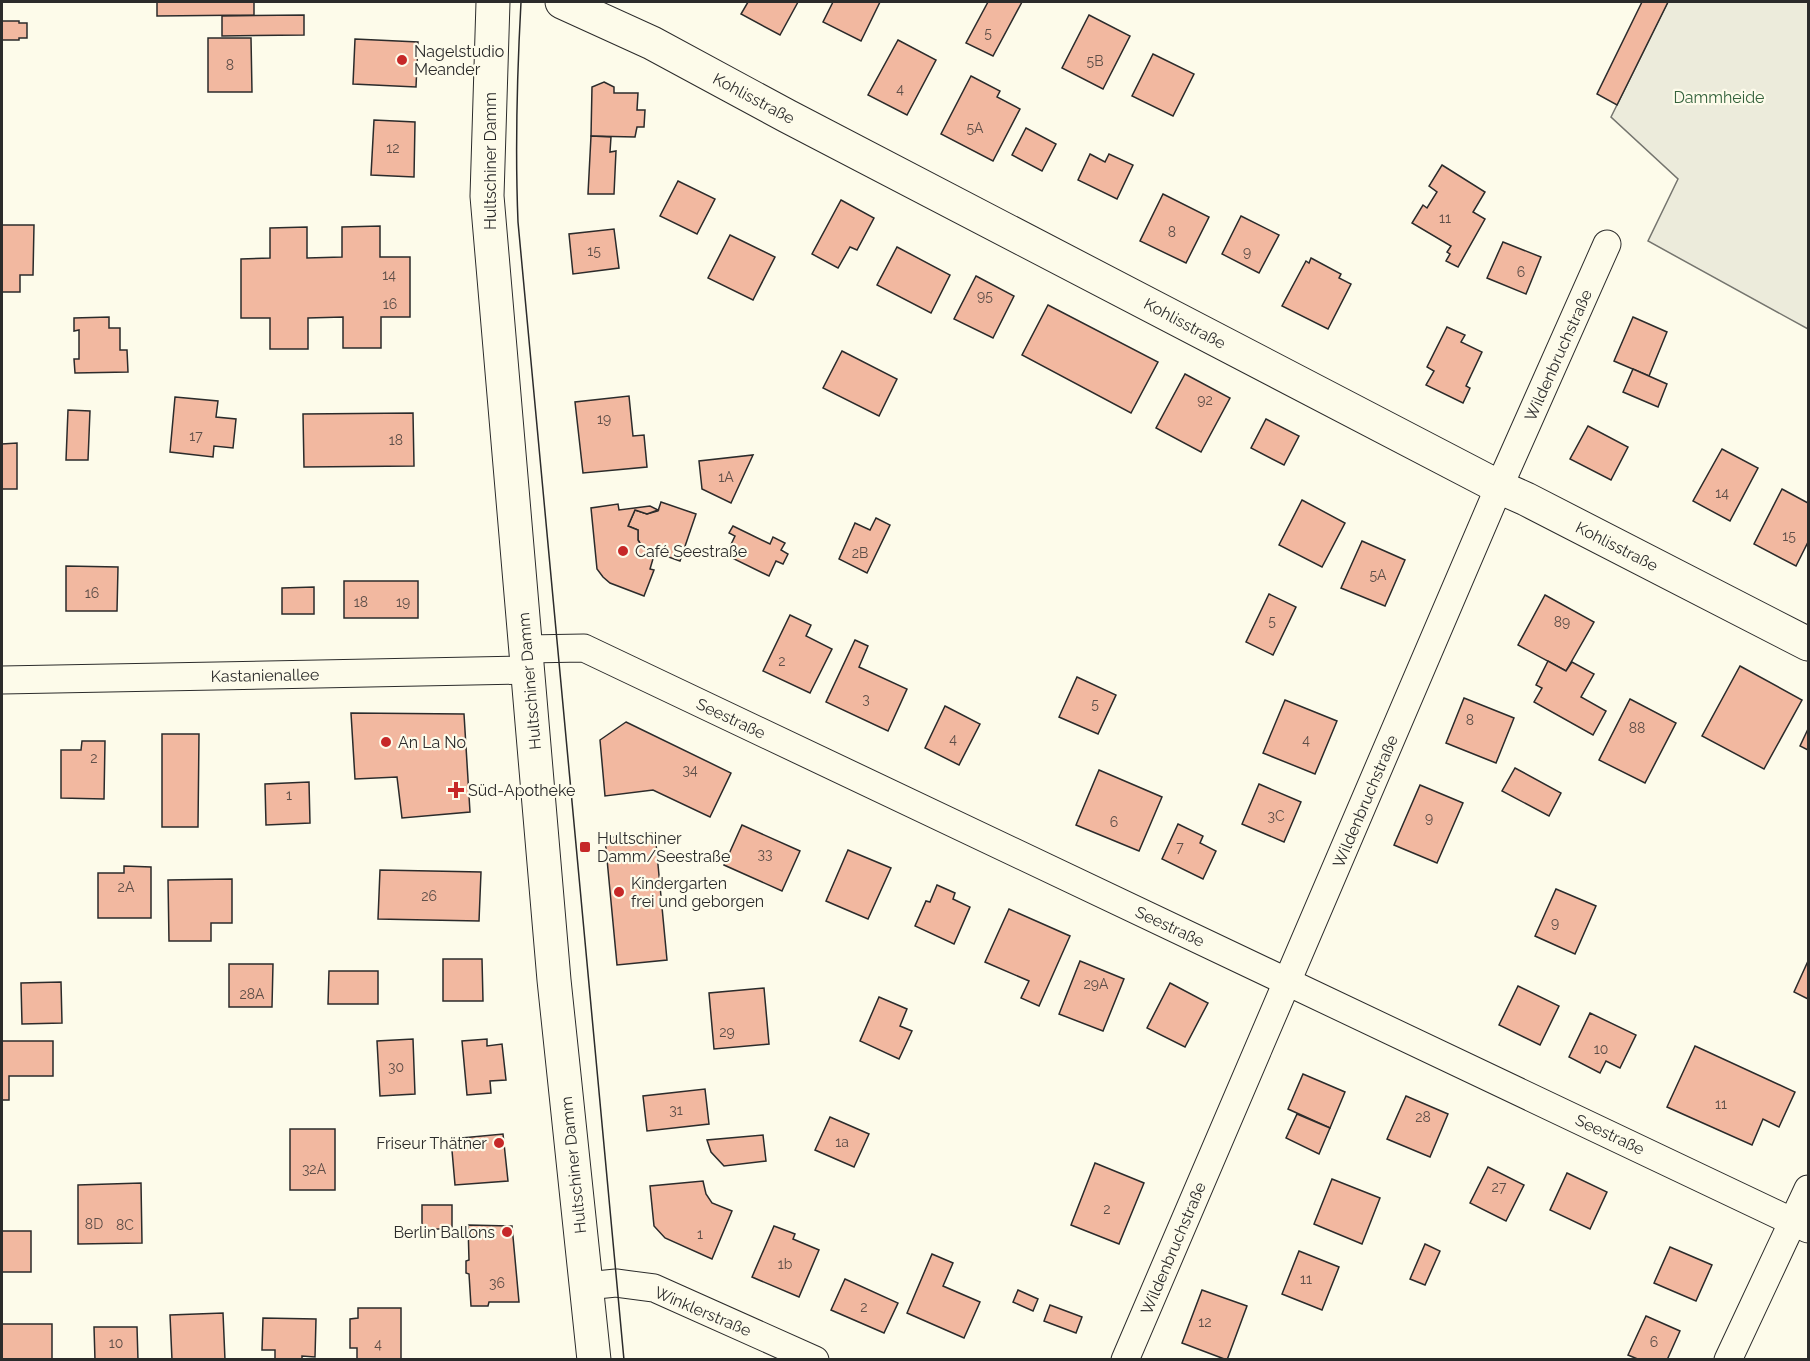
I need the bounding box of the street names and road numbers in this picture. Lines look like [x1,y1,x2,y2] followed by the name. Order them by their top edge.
[710,69,798,128] street label: Kohlisstraße
[481,92,500,230] street label: Hultschiner Damm
[1521,286,1596,424] street label: Wildenbruchstraße
[1141,294,1229,353] street label: Kohlisstraße
[1572,518,1661,575] street label: Kohlisstraße
[514,611,545,750] street label: Hultschiner Damm
[211,665,319,686] street label: Kastanienallee
[693,694,768,743] street label: Seestraße
[1329,732,1402,870] street label: Wildenbruchstraße
[1132,902,1207,951] street label: Seestraße
[557,1095,590,1235] street label: Hultschiner Damm
[1572,1110,1647,1159] street label: Seestraße
[1137,1179,1210,1317] street label: Wildenbruchstraße
[652,1283,754,1340] street label: Winklerstraße

